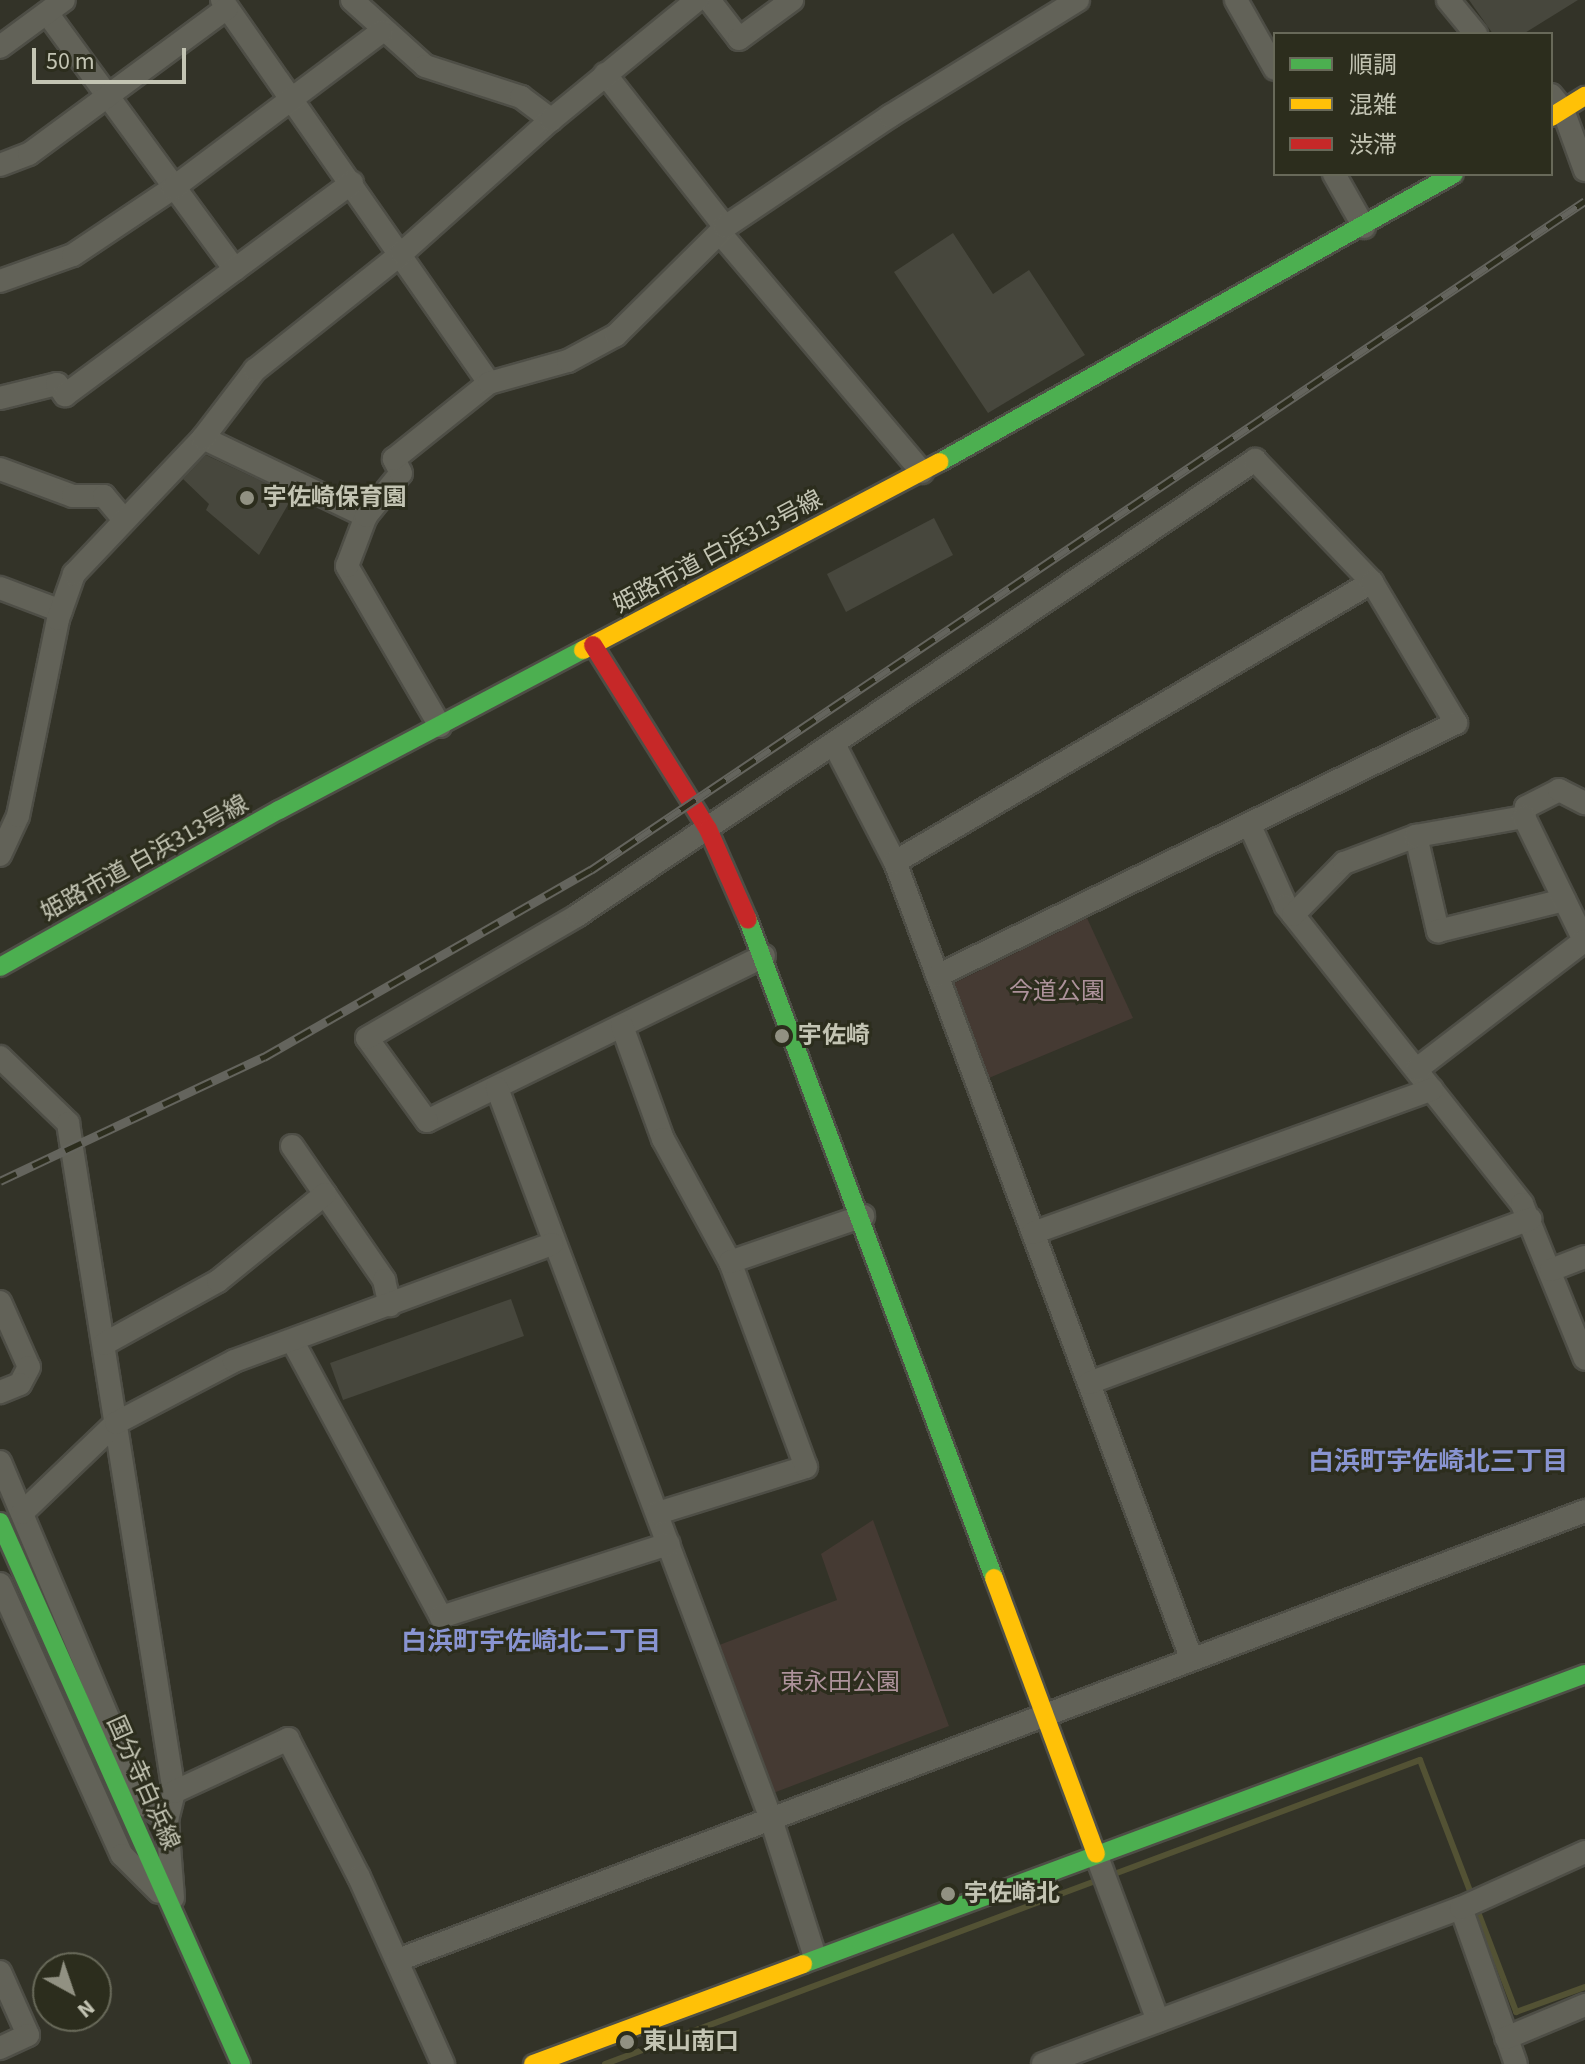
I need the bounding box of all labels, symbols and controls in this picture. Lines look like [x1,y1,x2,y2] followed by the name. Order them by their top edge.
[36,32,190,82] scale bar
[1273,32,1553,176] legend
[46,44,95,79] text: 50 m
[1349,48,1397,83] text: 順調
[1349,88,1397,123] text: 混雑
[1349,128,1397,163] text: 渋滞
[263,484,407,512] place label: 宇佐崎保育園
[609,485,827,619] street label: 姫路市道 白浜313号線
[238,489,256,507] marker: 宇佐崎保育園
[36,789,254,927] street label: 姫路市道 白浜313号線
[1009,978,1105,1006] park label: 今道公園
[798,1022,870,1050] place label: 宇佐崎
[773,1027,791,1045] marker: 宇佐崎
[1308,1446,1568,1478] district label: 白浜町宇佐崎北三丁目
[401,1626,661,1658] district label: 白浜町宇佐崎北二丁目
[780,1669,900,1697] park label: 東永田公園
[101,1711,185,1855] street label: 国分寺白浜線
[964,1880,1060,1908] place label: 宇佐崎北
[939,1885,957,1903] marker: 宇佐崎北
[32,1952,112,2032] north arrow
[70,1992,102,2026] text: N
[643,2028,739,2056] place label: 東山南口
[618,2033,636,2051] marker: 東山南口

